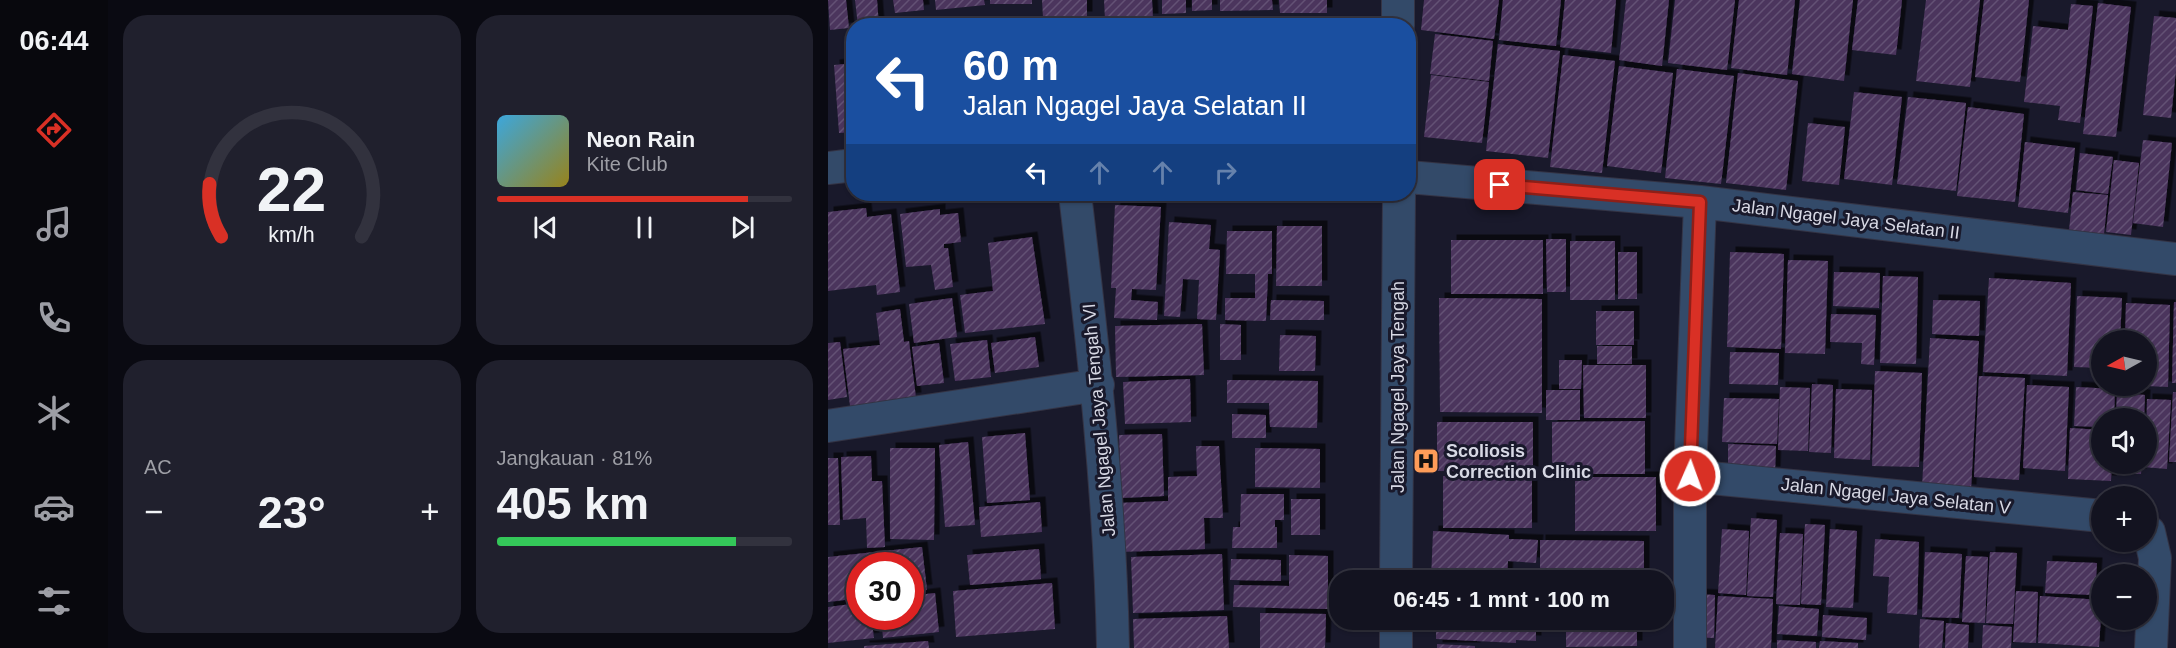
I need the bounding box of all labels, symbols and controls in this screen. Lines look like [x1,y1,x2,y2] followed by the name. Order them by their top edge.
[19,26,89,56] text: 06:44
[864,42,942,120] icon: left
[963,42,1059,89] text: 60 m
[963,91,1307,121] text: Jalan Ngagel Jaya Selatan II
[33,109,75,151] icon: directions
[587,127,695,152] text: Neon Rain
[587,153,668,175] text: Kite Club
[257,155,326,224] text: 22
[1020,156,1053,189] icon: left
[1083,156,1116,189] icon: ahead
[1146,156,1179,189] icon: ahead
[1209,156,1242,189] icon: right
[1474,159,1525,210] pin
[1483,168,1516,201] icon: arrive
[1731,195,1961,243] street label: Jalan Ngagel Jaya Selatan II
[33,203,75,245] icon: music
[529,211,562,244] icon: previous
[628,211,661,244] icon: pause
[726,211,759,244] icon: next
[269,223,315,247] text: km/h
[1388,281,1408,493] street label: Jalan Ngagel Jaya Tengah
[33,297,75,339] icon: phone
[1079,303,1119,537] street label: Jalan Ngagel Jaya Tengah VI
[2091,330,2157,396] north arrow
[2091,330,2157,630] map controls
[33,392,75,434] icon: climate
[2091,408,2157,474] button: sound
[1446,441,1591,482] place label: Scoliosis Correction Clinic
[1658,444,1722,508] position arrow
[1411,446,1441,476] hospital icon: Scoliosis Correction Clinic
[497,447,652,469] text: Jangkauan · 81%
[144,456,172,478] text: AC
[1780,474,2012,518] street label: Jalan Ngagel Jaya Selatan V
[497,478,649,529] text: 405 km
[33,486,75,528] icon: car
[2091,486,2157,552] button: +
[258,487,326,538] text: 23°
[144,493,163,530] text: −
[420,493,440,530] text: +
[846,552,924,630] speed limit sign: 30
[2091,564,2157,630] button: −
[33,580,75,622] icon: filters
[1393,587,1610,612] text: 06:45 · 1 mnt · 100 m

